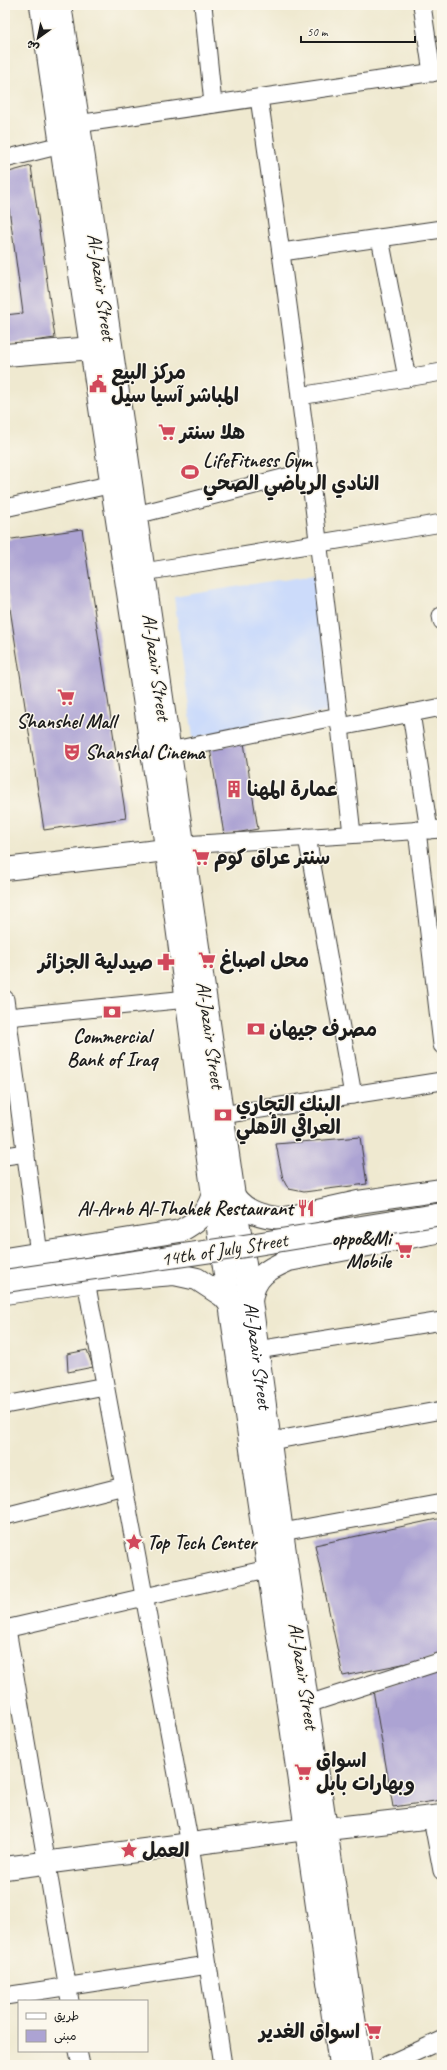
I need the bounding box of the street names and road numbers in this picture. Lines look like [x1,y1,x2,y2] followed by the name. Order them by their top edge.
[82,232,122,345] street label: Al-Jazair Street
[137,612,177,725] street label: Al-Jazair Street
[191,980,231,1093] street label: Al-Jazair Street
[159,1227,292,1272] street label: 14th of July Street
[238,1300,278,1413] street label: Al-Jazair Street
[283,1621,325,1734] street label: Al-Jazair Street

